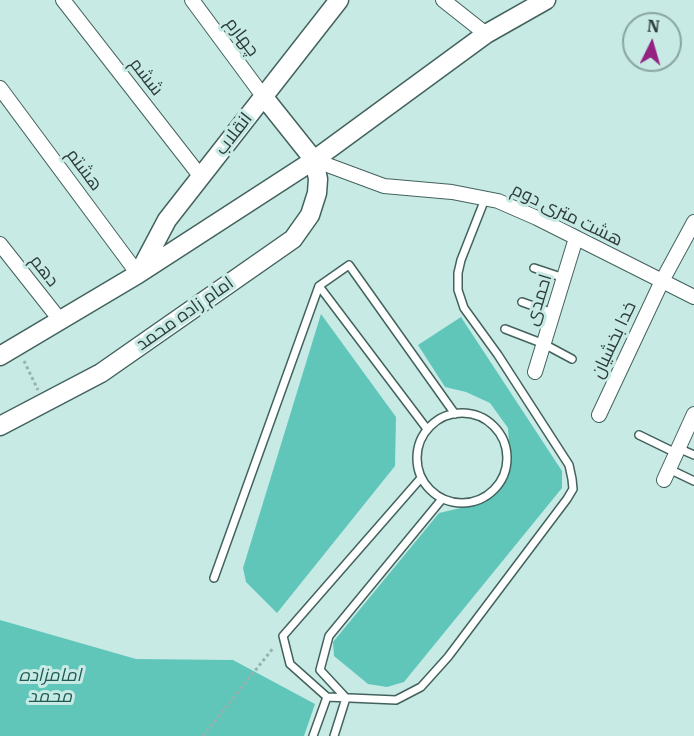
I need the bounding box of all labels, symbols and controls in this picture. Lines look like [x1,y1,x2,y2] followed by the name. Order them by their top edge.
[622,12,682,72] north arrow
[220,13,264,61] street label: چهارم
[646,16,661,37] text: N
[124,54,168,100] street label: ششم
[211,109,257,159] street label: انقلاب
[61,145,107,195] street label: هشتم
[508,179,626,251] street label: هشت متری دوم
[25,251,63,291] street label: دهم
[132,272,238,356] street label: امام زاده محمد
[521,272,557,328] street label: احمدی
[587,298,641,382] street label: خدا بخشیان
[19,665,81,708] park label: امامزاده محمد

